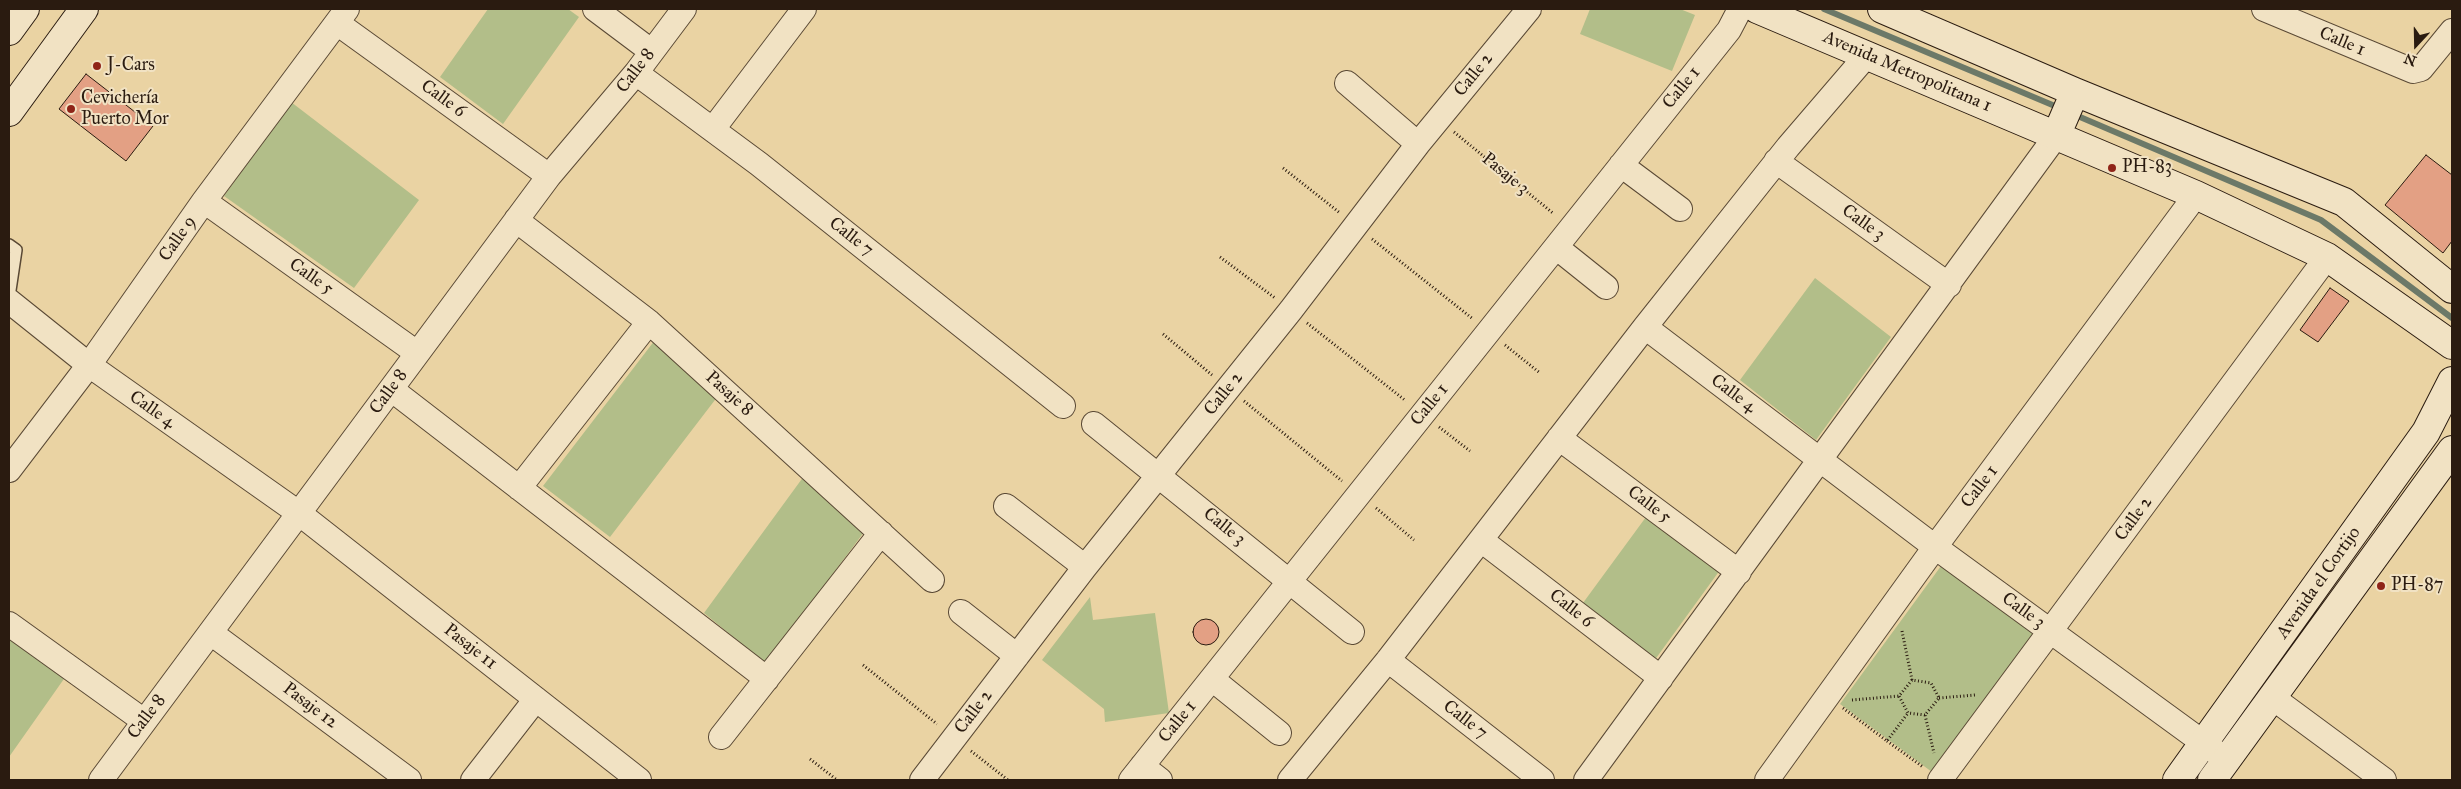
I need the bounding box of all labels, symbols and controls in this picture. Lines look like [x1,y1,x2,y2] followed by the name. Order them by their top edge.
[2391,20,2441,70] north arrow
[2316,23,2368,61] street label: Calle 1
[1820,27,1994,117] street label: Avenida Metropolitana 1
[612,44,660,98] street label: Calle 8
[1450,49,1498,101] street label: Calle 2
[2402,49,2419,70] text: N
[107,55,155,77] place label: J-Cars
[91,60,103,72] marker: J-Cars
[1658,63,1706,113] street label: Calle 1
[416,76,470,122] street label: Calle 6
[81,88,169,130] place label: Cevichería Puerto Mor
[65,103,77,115] marker: Cevichería Puerto Mor
[1477,148,1533,200] street label: Pasaje 3
[2122,157,2172,179] place label: PH-83
[2106,162,2118,174] marker: PH-83
[1837,200,1889,246] street label: Calle 3
[155,212,201,266] street label: Calle 9
[824,213,878,261] street label: Calle 7
[285,254,337,300] street label: Calle 5
[365,365,413,419] street label: Calle 8
[701,367,757,421] street label: Pasaje 8
[1200,368,1248,420] street label: Calle 2
[1706,370,1760,418] street label: Calle 4
[1406,380,1454,430] street label: Calle 1
[125,387,179,433] street label: Calle 4
[1957,461,2003,513] street label: Calle 1
[1623,482,1675,528] street label: Calle 5
[2111,493,2157,545] street label: Calle 2
[1199,503,1249,551] street label: Calle 3
[2272,523,2366,643] street label: Avenida el Cortijo
[2391,575,2443,597] place label: PH-87
[2375,580,2387,592] marker: PH-87
[1545,585,1597,633] street label: Calle 6
[1997,588,2049,634] street label: Calle 3
[439,619,501,675] street label: Pasaje 11
[278,678,342,734] street label: Pasaje 12
[950,686,998,738] street label: Calle 2
[123,690,171,744] street label: Calle 8
[1438,696,1492,744] street label: Calle 7
[1154,697,1202,747] street label: Calle 1

